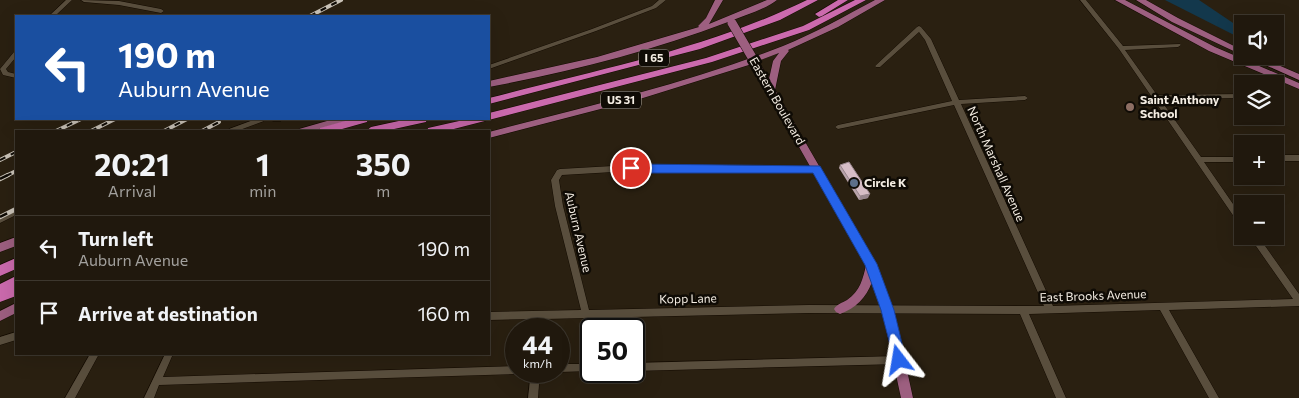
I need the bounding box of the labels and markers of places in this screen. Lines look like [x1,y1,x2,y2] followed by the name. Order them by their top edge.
[1140,92,1220,120] place label: Saint Anthony School
[1124,101,1136,113] marker: Saint Anthony School
[610,147,652,189] pin
[864,175,907,189] place label: Circle K
[848,177,860,189] marker: Circle K

